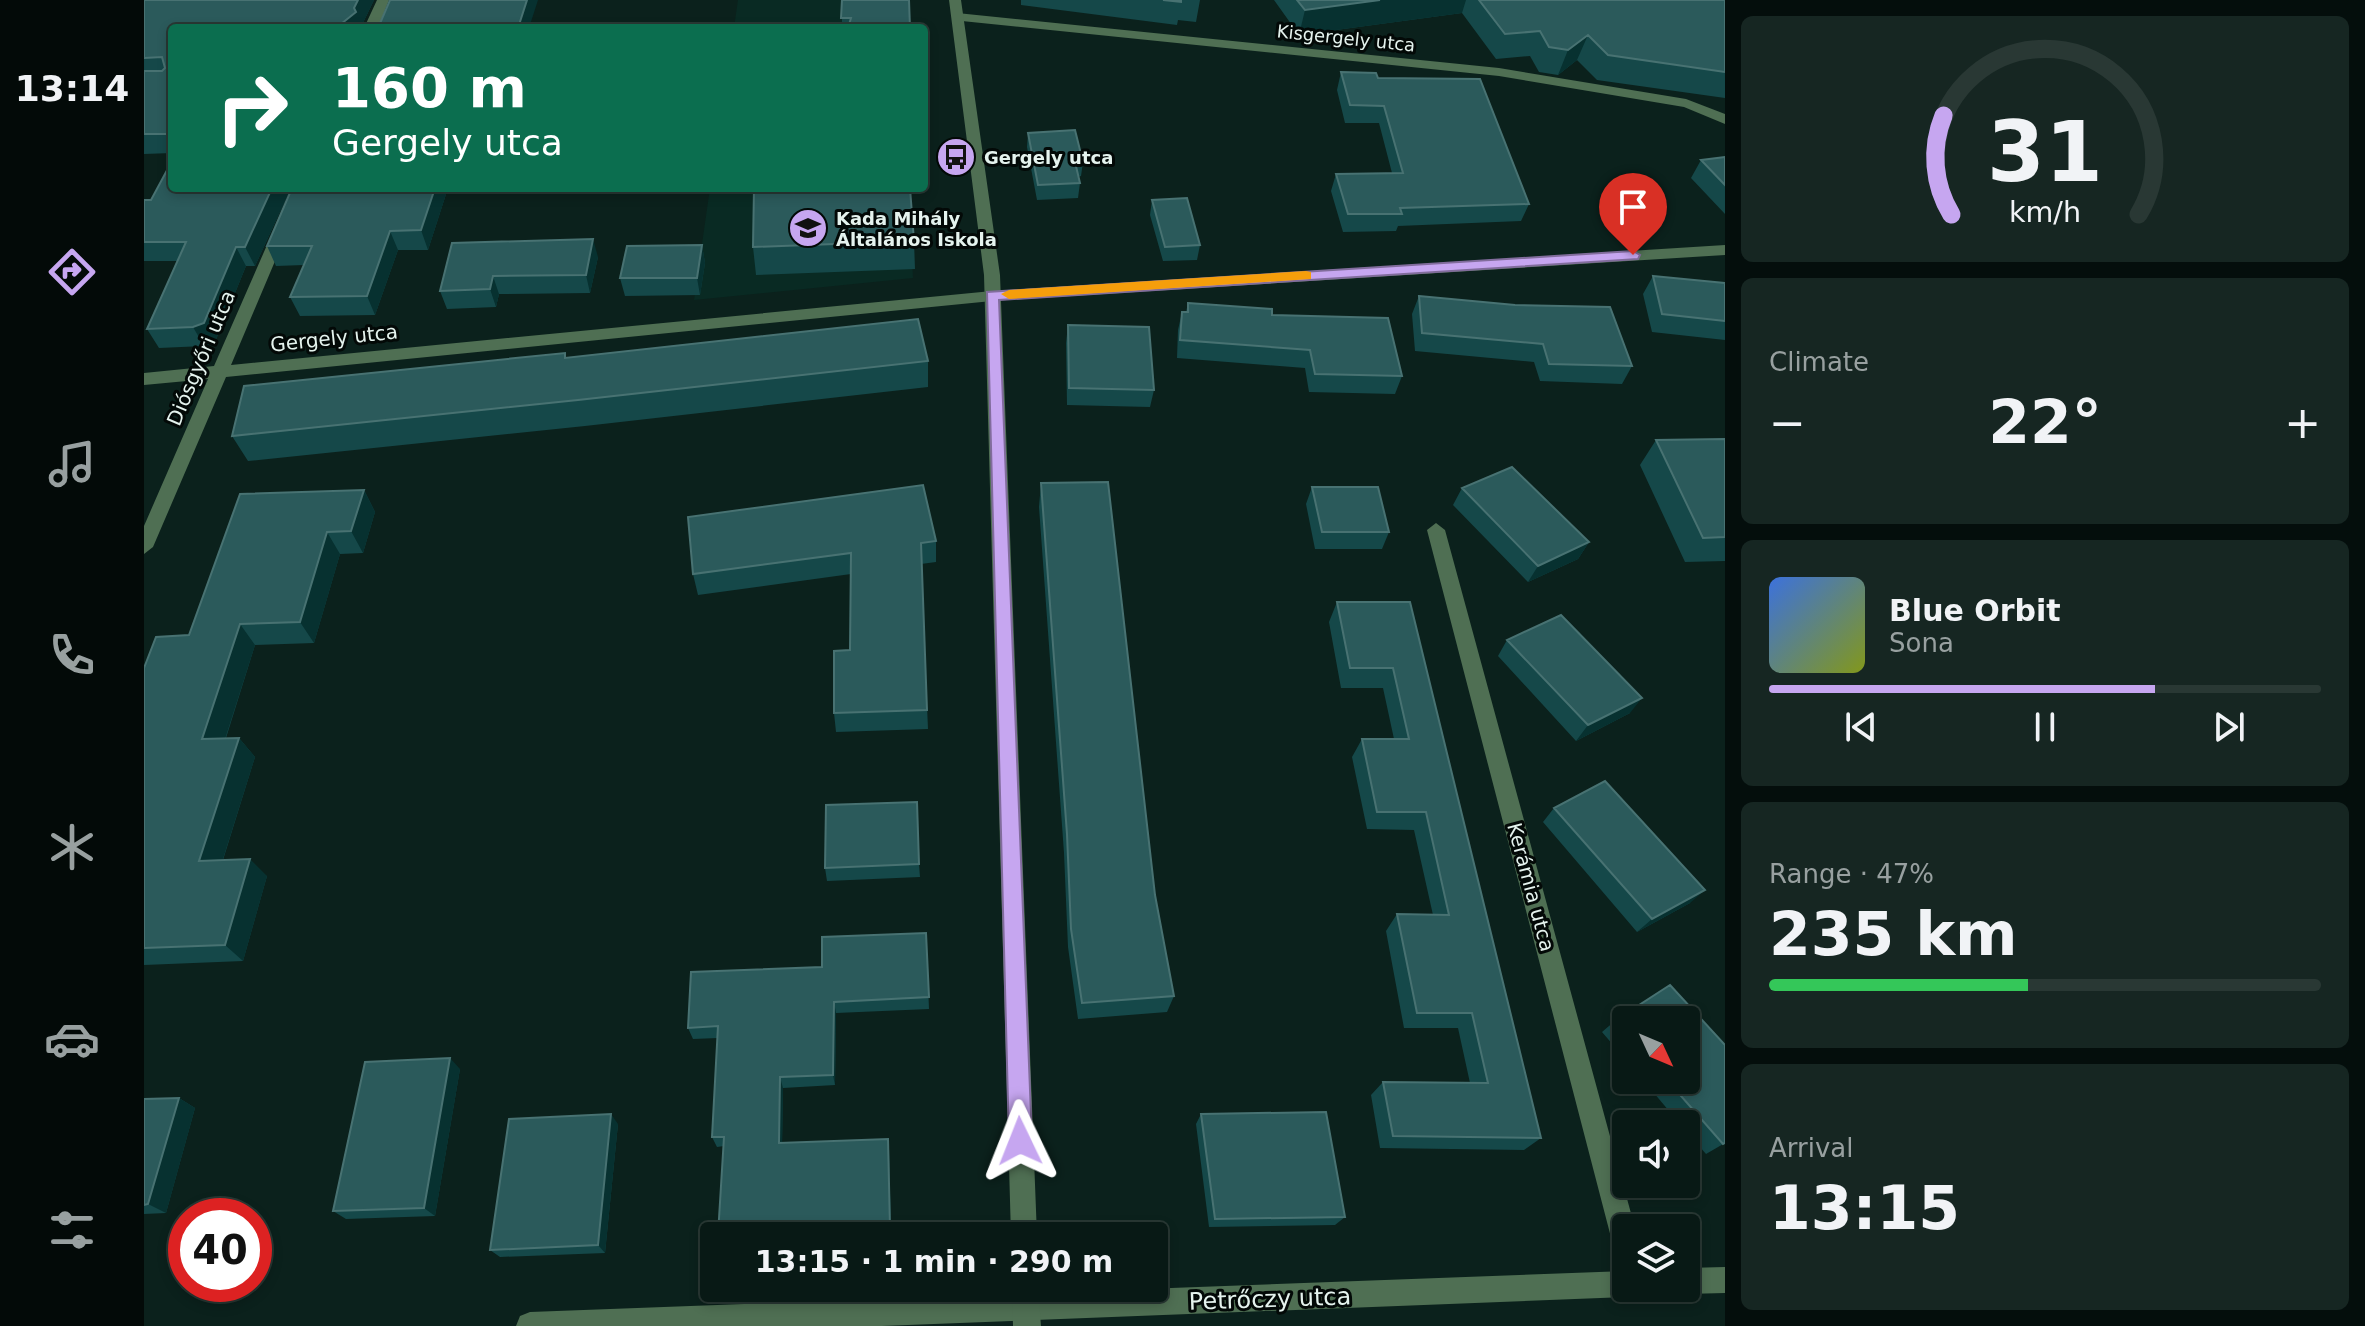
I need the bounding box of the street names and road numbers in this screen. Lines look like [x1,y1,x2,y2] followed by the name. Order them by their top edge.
[1276,20,1416,56] street label: Kisgergely utca
[162,287,240,429] street label: Diósgyőri utca
[269,319,399,357] street label: Gergely utca
[1502,820,1560,954] street label: Kerámia utca
[1188,1282,1352,1316] street label: Petrőczy utca

